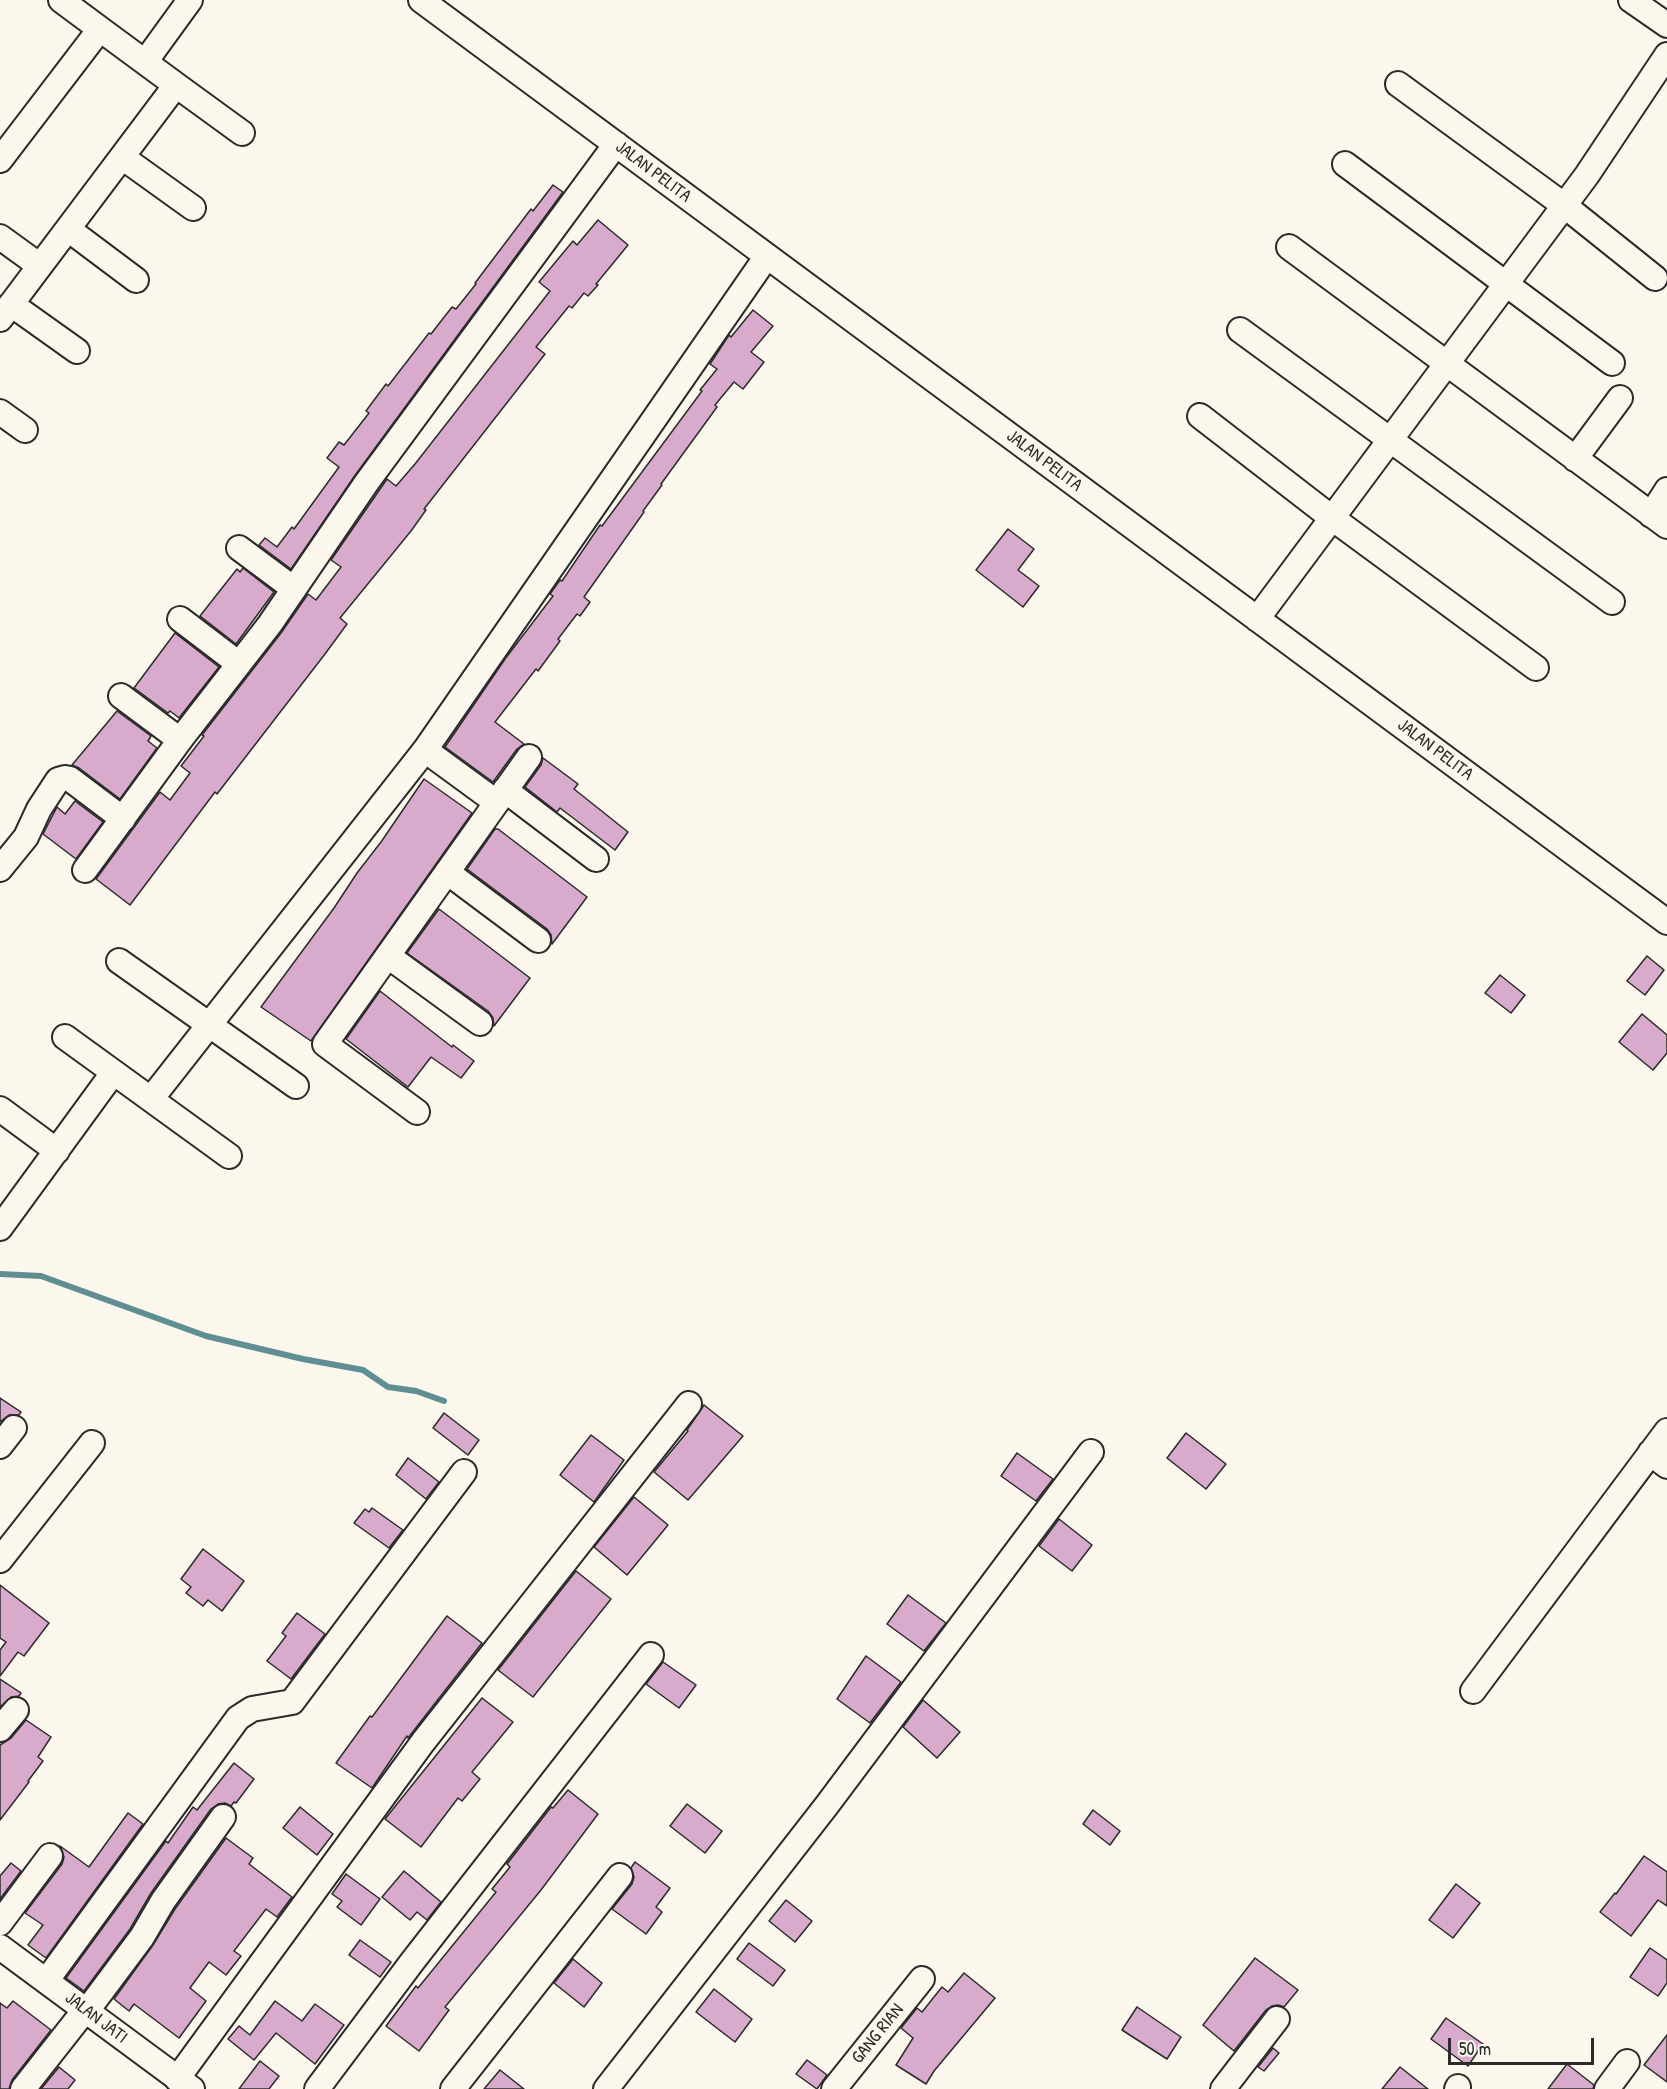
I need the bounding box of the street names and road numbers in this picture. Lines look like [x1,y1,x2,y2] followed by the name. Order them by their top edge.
[611,136,695,208] street label: JALAN PELITA
[1002,425,1086,497] street label: JALAN PELITA
[1393,714,1477,786] street label: JALAN PELITA
[60,1987,132,2049] street label: JALAN JATI
[847,2000,909,2068] street label: GANG RIAN

